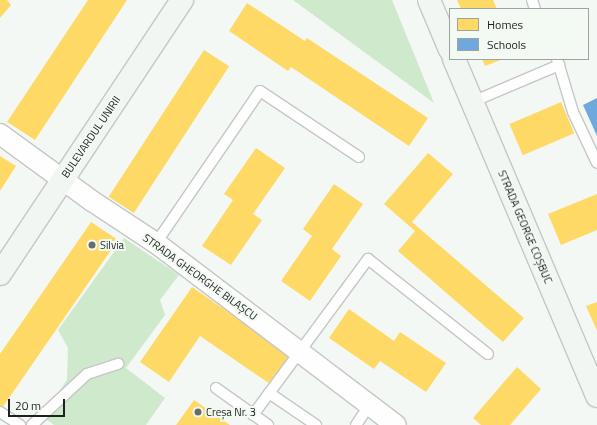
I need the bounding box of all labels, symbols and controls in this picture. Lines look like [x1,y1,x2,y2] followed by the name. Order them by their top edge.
[449,8,589,60] legend
[487,15,523,34] text: Homes
[487,35,526,54] text: Schools
[59,94,123,180] street label: BULEVARDUL UNIRII
[495,168,555,286] street label: STRADA GEORGE COȘBUC
[140,231,260,323] street label: STRADA GHEORGHE BILAȘCU
[100,238,124,252] place label: Silvia
[87,240,97,250] marker: Silvia
[10,391,67,417] scale bar
[15,396,41,415] text: 20 m
[206,405,256,419] place label: Creșa Nr. 3
[193,407,203,417] marker: Creșa Nr. 3

